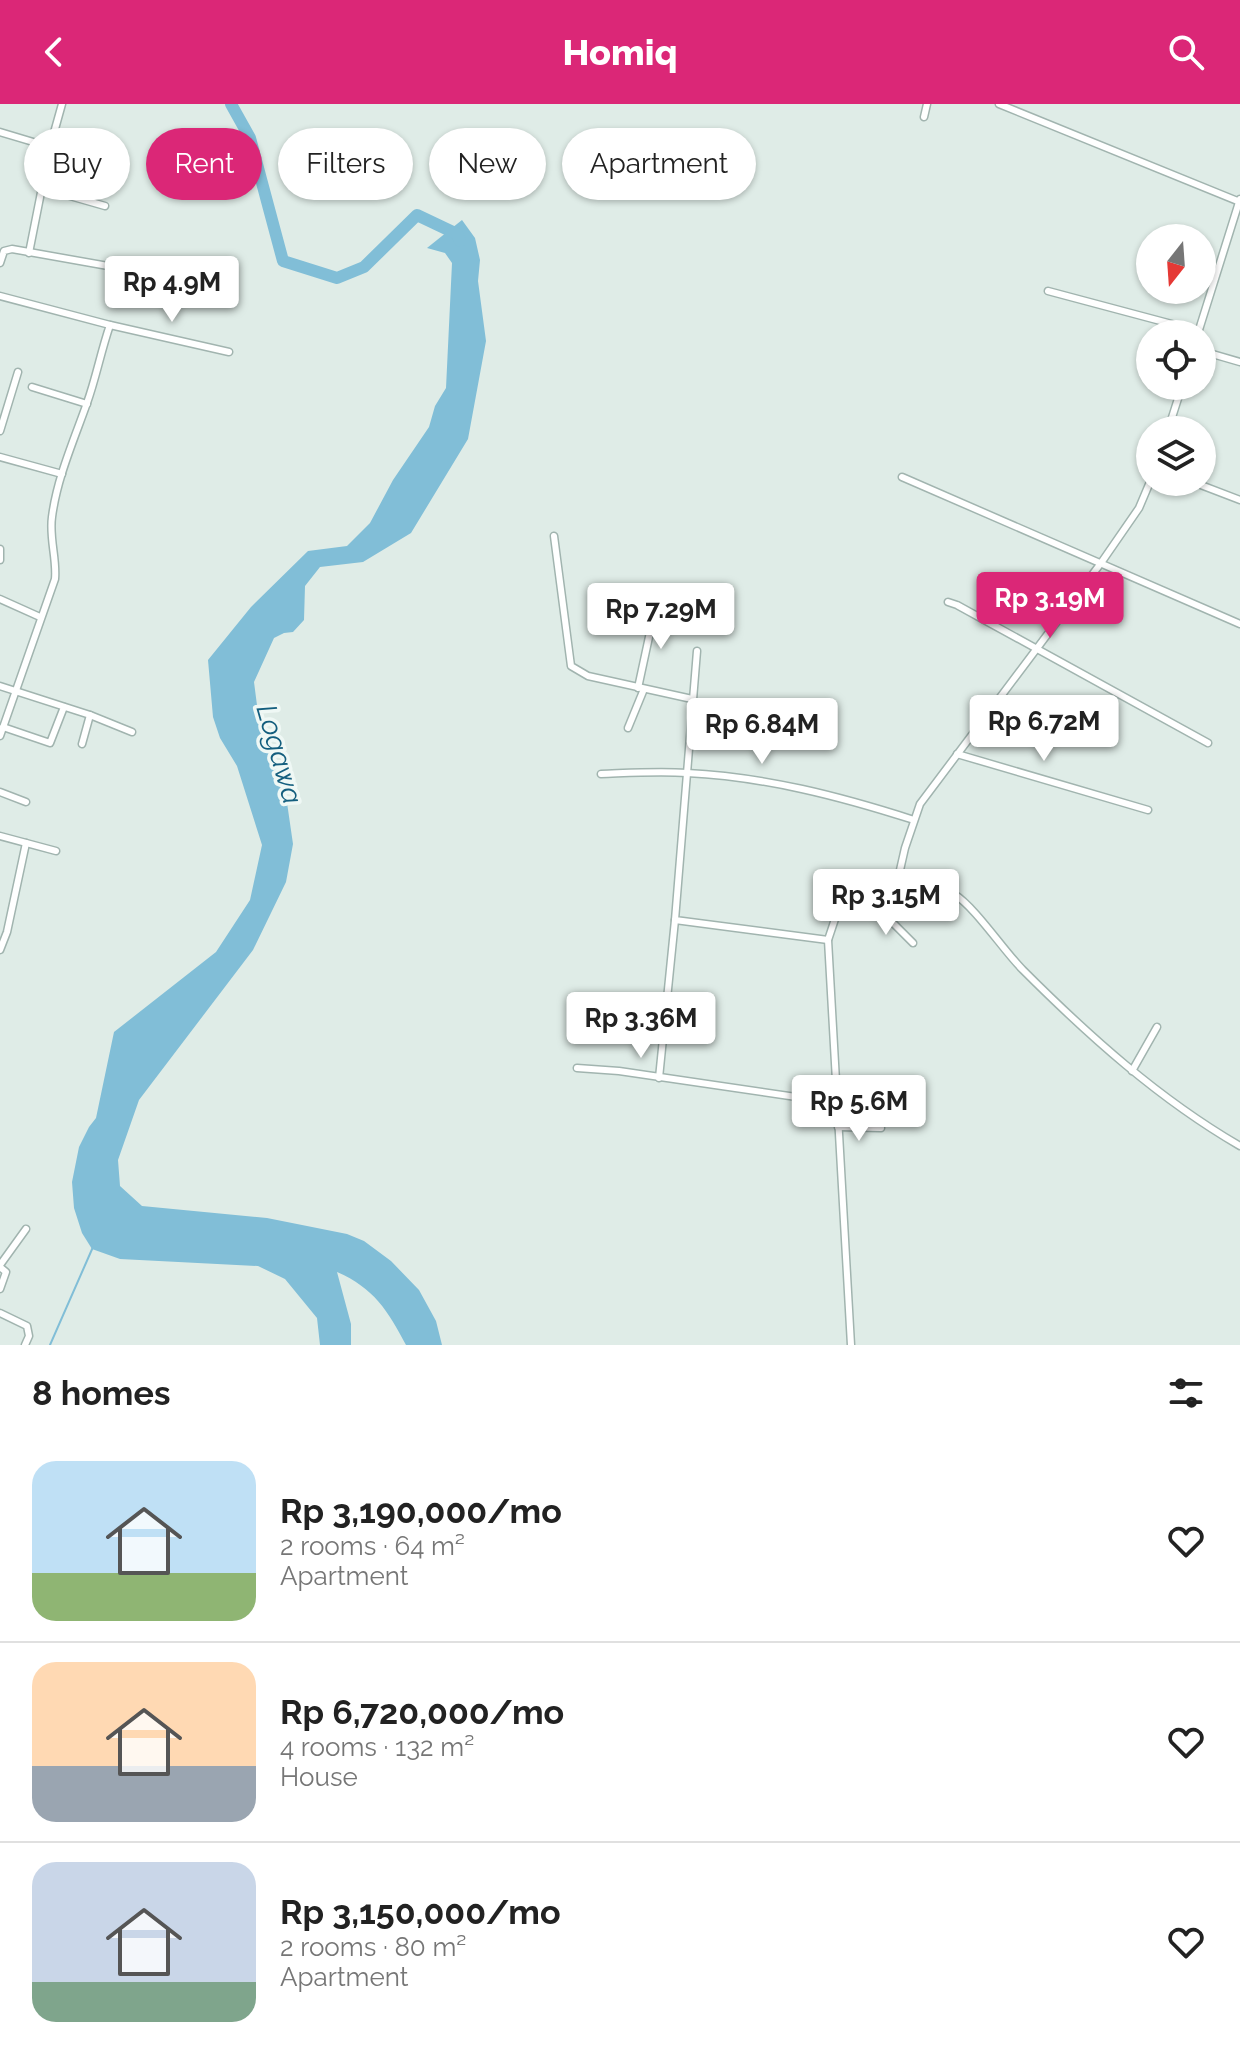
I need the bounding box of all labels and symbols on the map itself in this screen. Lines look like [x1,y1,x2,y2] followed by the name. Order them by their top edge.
[1136,224,1216,304] north arrow
[98,256,246,324] pin: Rp 4.9M
[967,572,1133,640] pin: Rp 3.19M
[578,583,744,651] pin: Rp 7.29M
[961,695,1127,763] pin: Rp 6.72M
[679,698,845,766] pin: Rp 6.84M
[250,701,309,808] water label: Logawa
[803,869,969,937] pin: Rp 3.15M
[558,992,724,1060] pin: Rp 3.36M
[785,1075,933,1143] pin: Rp 5.6M

